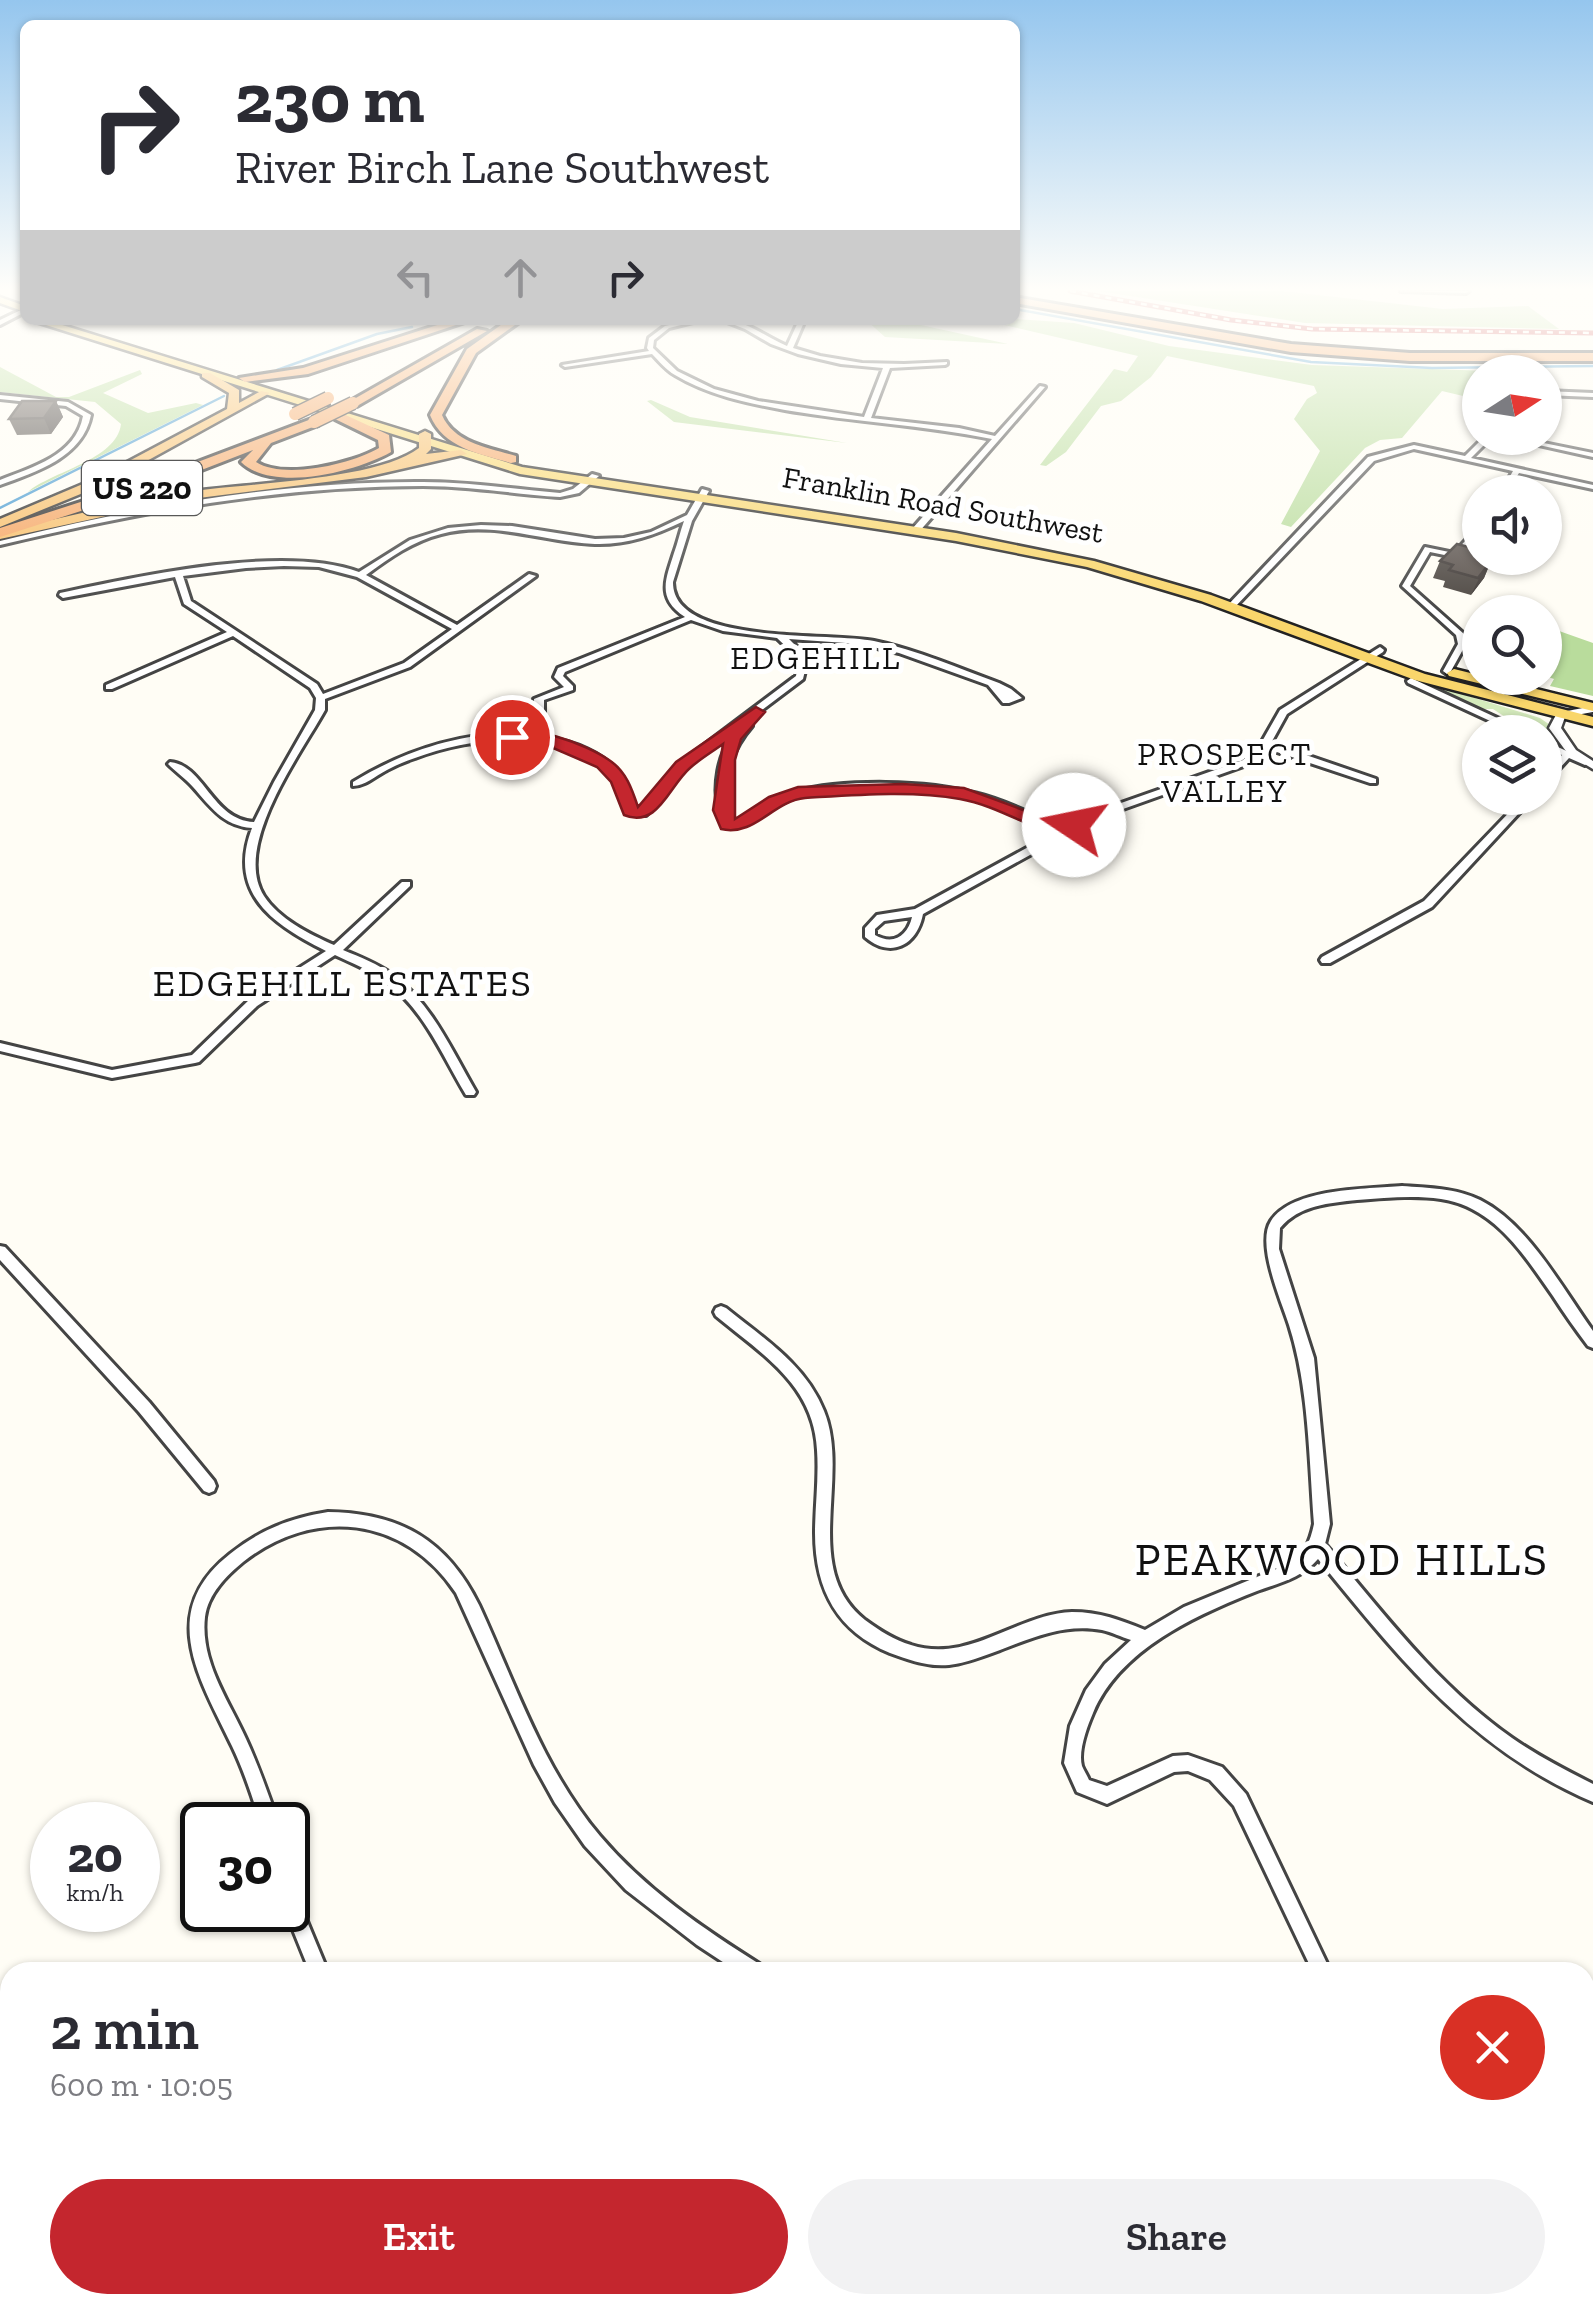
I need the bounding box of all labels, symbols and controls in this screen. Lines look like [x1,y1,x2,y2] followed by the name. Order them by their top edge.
[235,56,425,140] text: 230 m
[70,60,200,190] icon: right
[235,141,769,195] text: River Birch Lane Southwest
[388,250,443,305] icon: left
[493,250,548,305] icon: ahead
[598,250,653,305] icon: right
[1462,355,1562,455] north arrow
[1462,355,1562,815] map controls
[780,459,1106,551] street label: Franklin Road Southwest
[82,461,202,515] road number: US 220
[1462,475,1562,575] button: sound
[1462,595,1562,695] button: search
[730,639,902,677] district label: EDGEHILL
[470,695,555,780] pin
[485,710,540,765] icon: arrive
[1462,715,1562,815] button: layers
[1137,735,1313,810] district label: PROSPECT VALLEY
[1022,773,1126,877] position arrow
[153,960,533,1006] district label: EDGEHILL ESTATES
[1135,1533,1549,1587] district label: PEAKWOOD HILLS
[180,1802,310,1932] speed limit sign: 30
[67,1825,123,1885] text: 20
[66,1877,124,1907] text: km/h
[50,1992,199,2064] text: 2 min
[1440,1995,1545,2100] button: close
[50,2066,233,2104] text: 600 m · 10:05
[50,2179,788,2294] button: Exit
[808,2179,1545,2294] button: Share

